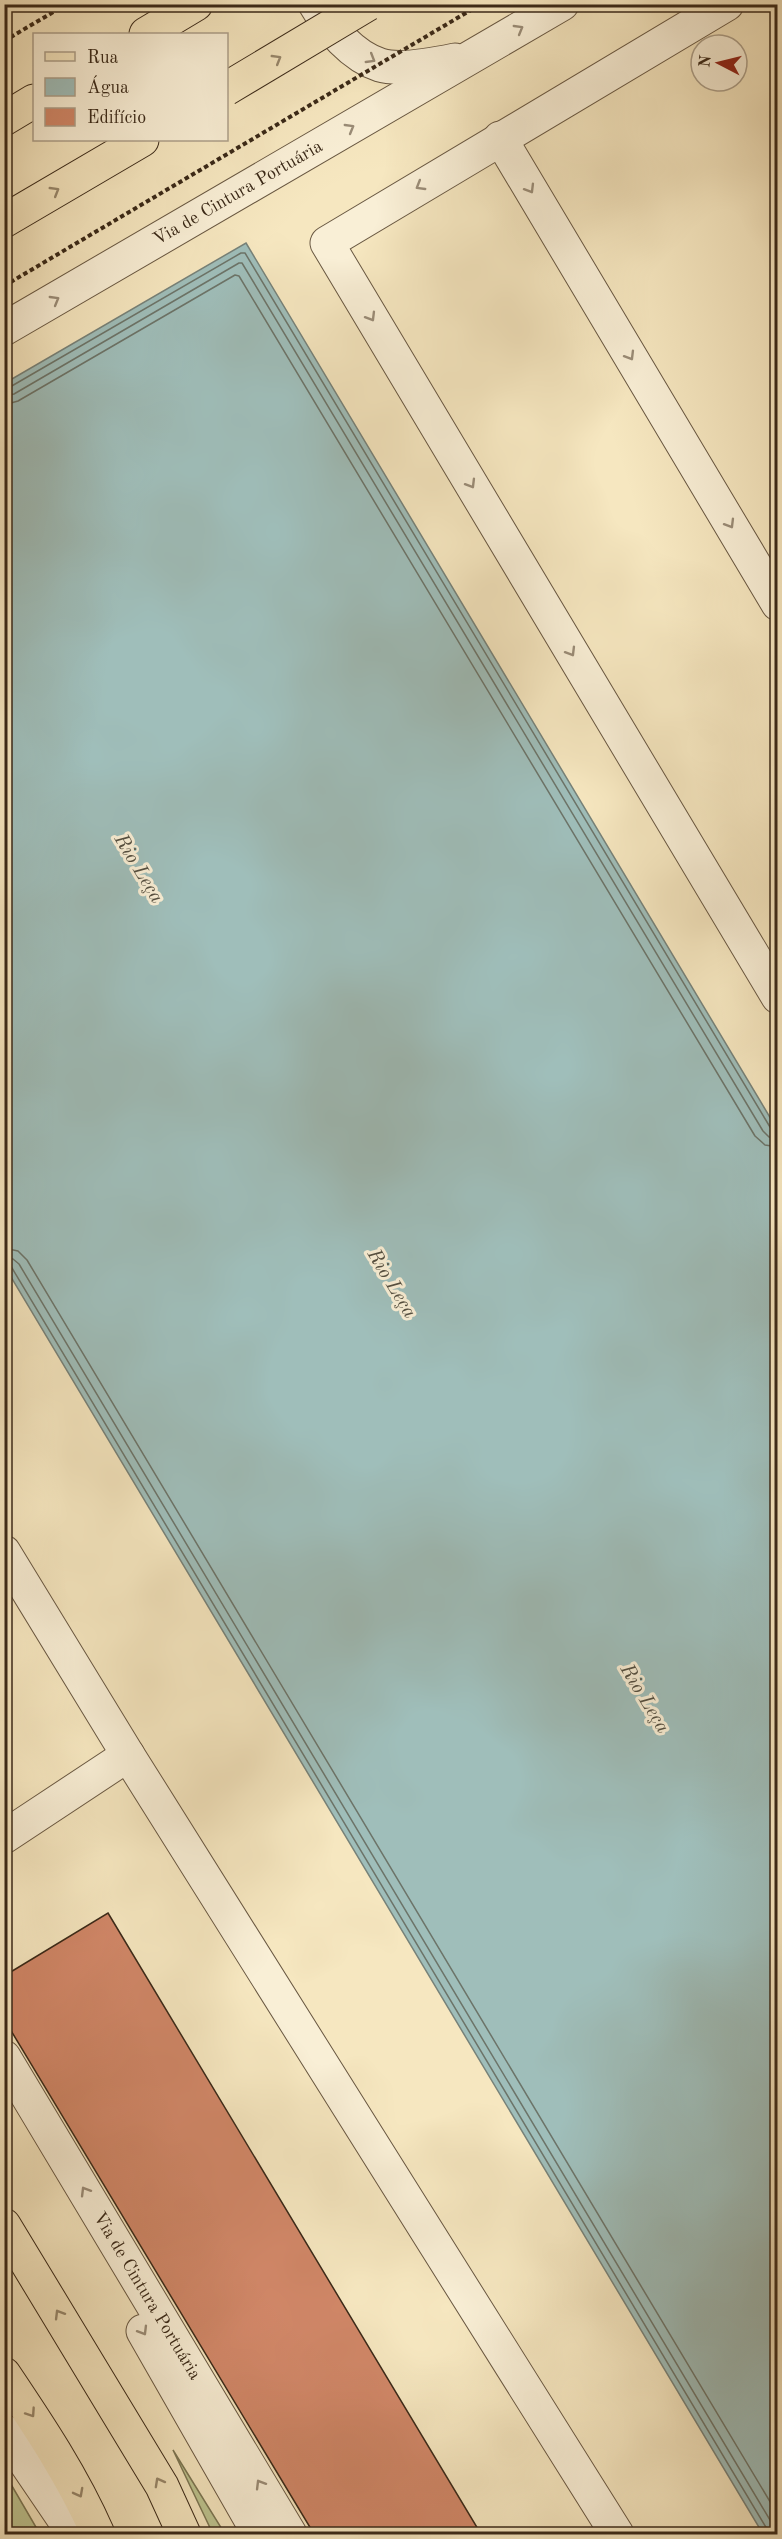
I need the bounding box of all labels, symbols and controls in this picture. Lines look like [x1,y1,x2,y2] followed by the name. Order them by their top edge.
[513,25,523,37] one-way arrow
[33,33,228,141] legend
[689,33,749,93] north arrow
[87,49,118,67] text: Rua
[365,52,375,64] one-way arrow
[271,54,281,66] one-way arrow
[697,54,715,68] text: N
[87,75,129,97] text: Água
[87,109,146,127] text: Edifício
[344,123,355,135] one-way arrow
[150,137,326,249] street label: Via de Cintura Portuária
[416,179,426,191] one-way arrow
[522,183,534,193] one-way arrow
[49,187,59,199] one-way arrow
[49,296,59,307] one-way arrow
[364,311,375,321] one-way arrow
[622,350,634,360] one-way arrow
[464,478,475,488] one-way arrow
[722,518,734,528] one-way arrow
[564,646,576,656] one-way arrow
[109,830,167,907] water label: Rio Leça
[362,1245,420,1322] water label: Rio Leça
[615,1660,673,1737] water label: Rio Leça
[80,2187,92,2197] one-way arrow
[90,2209,204,2383] street label: Via de Cintura Portuária
[54,2310,66,2320] one-way arrow
[135,2325,147,2335] one-way arrow
[24,2407,35,2418] one-way arrow
[155,2477,166,2488] one-way arrow
[256,2480,268,2490] one-way arrow
[72,2486,83,2497] one-way arrow

